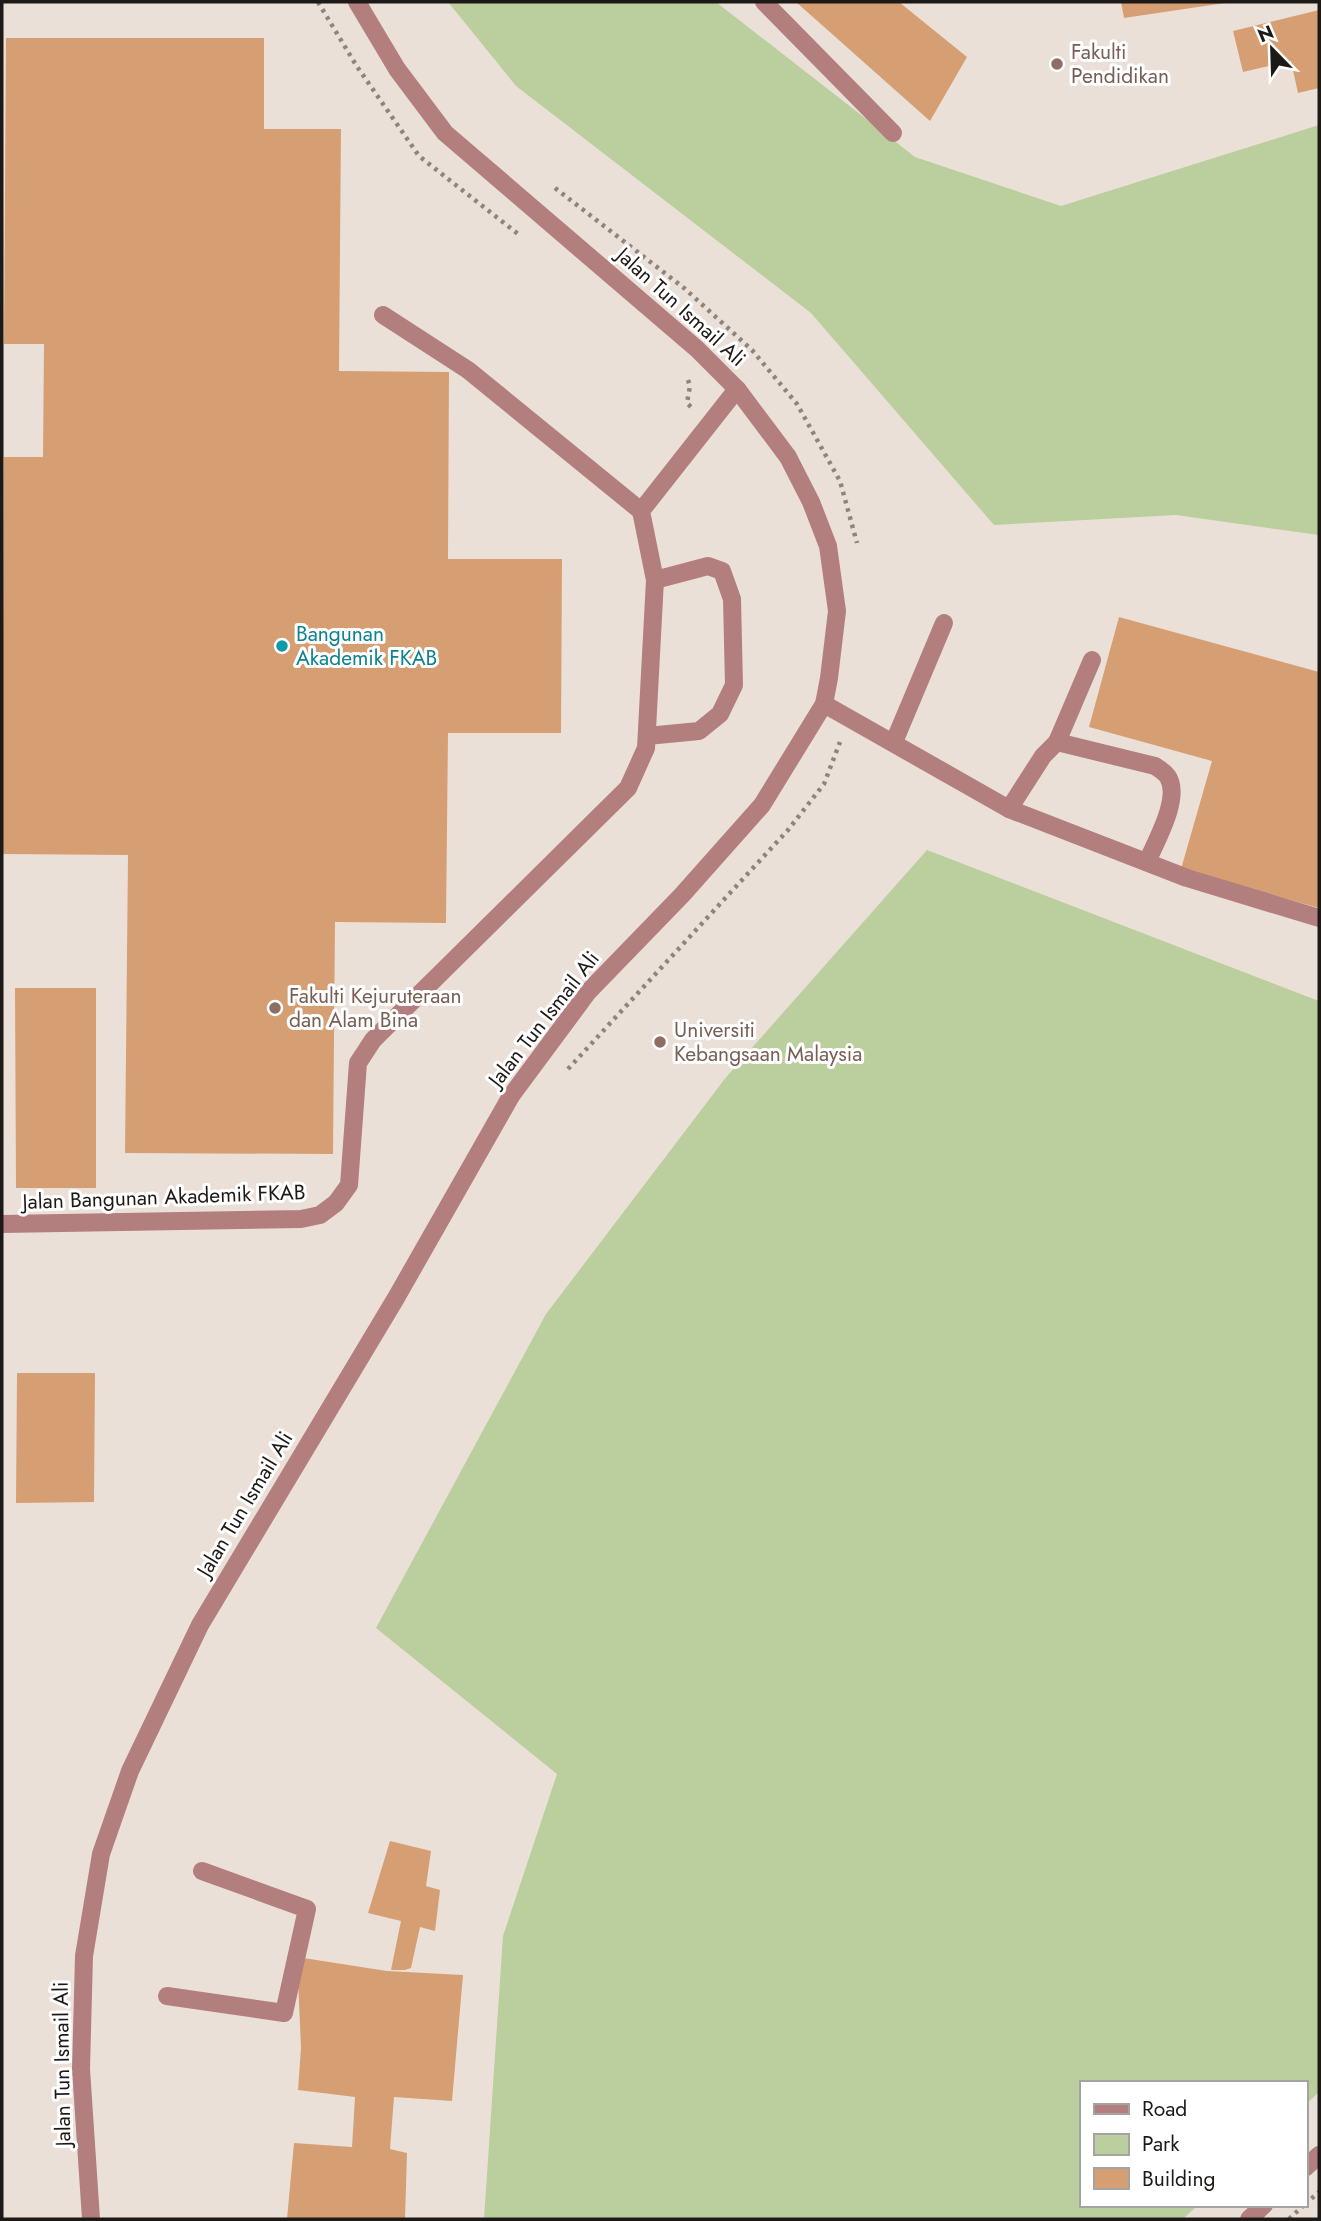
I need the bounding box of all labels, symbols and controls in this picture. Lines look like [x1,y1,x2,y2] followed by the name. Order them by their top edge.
[1237,14,1307,84] north arrow
[1253,18,1278,49] text: N
[1071,37,1169,91] place label: Fakulti Pendidikan
[1049,56,1065,72] marker: Fakulti Pendidikan
[608,239,752,373] street label: Jalan Tun Ismail Ali
[296,619,437,673] place label: Bangunan Akademik FKAB
[274,638,290,654] marker: Bangunan Akademik FKAB
[480,945,607,1095] street label: Jalan Tun Ismail Ali
[289,981,462,1035] place label: Fakulti Kejuruteraan dan Alam Bina
[267,1000,283,1016] marker: Fakulti Kejuruteraan dan Alam Bina
[674,1015,862,1069] place label: Universiti Kebangsaan Malaysia
[652,1034,668,1050] marker: Universiti Kebangsaan Malaysia
[19,1177,306,1217] street label: Jalan Bangunan Akademik FKAB
[188,1426,300,1585] street label: Jalan Tun Ismail Ali
[46,1981,78,2150] street label: Jalan Tun Ismail Ali
[1080,2081,1307,2207] legend
[1142,2094,1187,2124] text: Road
[1142,2129,1180,2159] text: Park
[1142,2164,1215,2194] text: Building

